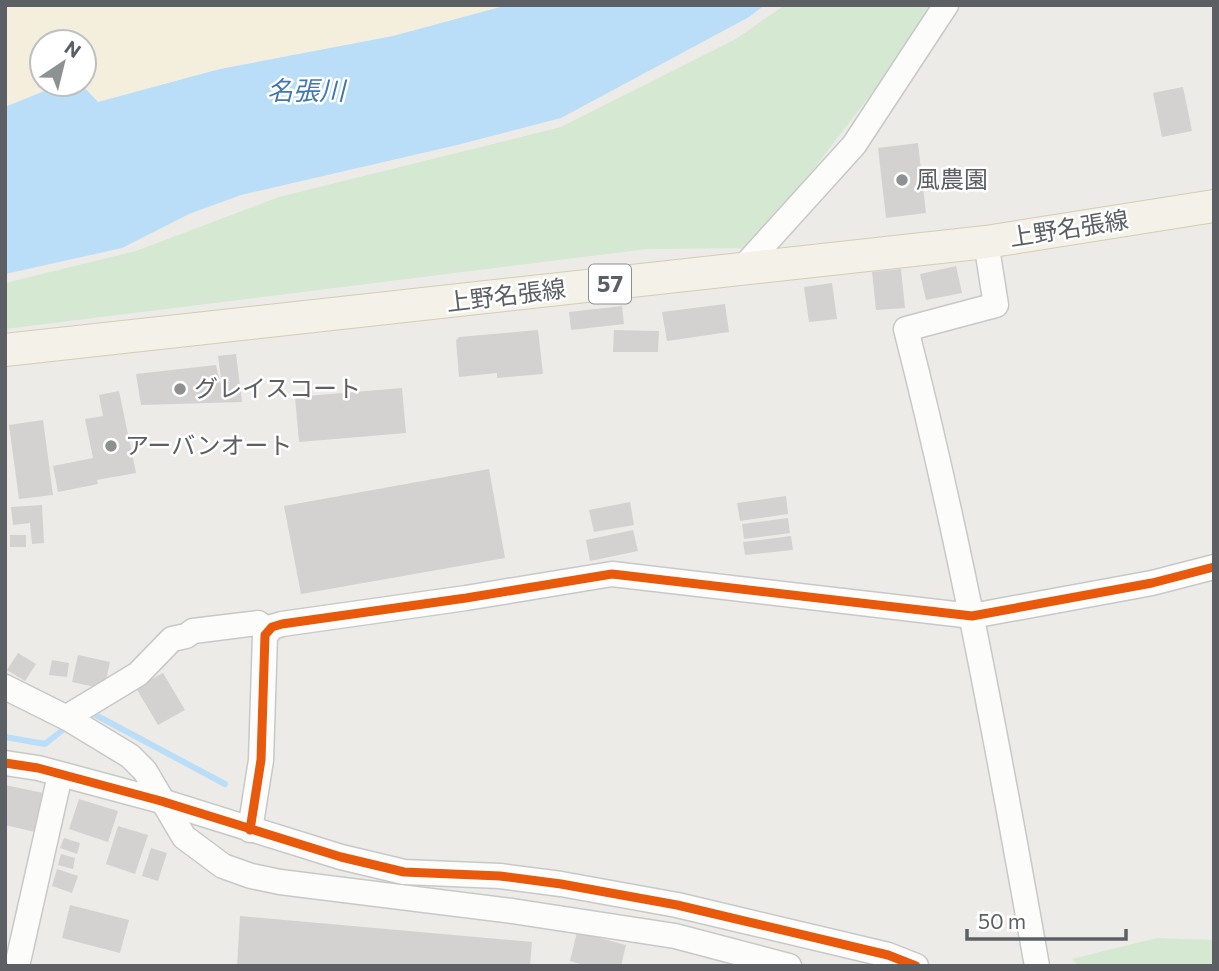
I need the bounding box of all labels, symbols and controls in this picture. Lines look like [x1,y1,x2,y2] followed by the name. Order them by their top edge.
[28,28,98,98] north arrow
[61,35,85,62] text: N
[267,74,348,105] water label: 名張川
[916,164,988,193] place label: 風農園
[894,172,910,188] marker: 風農園
[1007,204,1130,251] street label: 上野名張線
[589,264,631,304] road number: 57
[444,273,567,316] street label: 上野名張線
[194,373,361,402] place label: グレイスコート
[172,381,188,397] marker: グレイスコート
[125,430,293,459] place label: アーバンオート
[103,438,119,454] marker: アーバンオート
[967,898,1126,942] scale bar
[978,908,1026,933] text: 50 m

